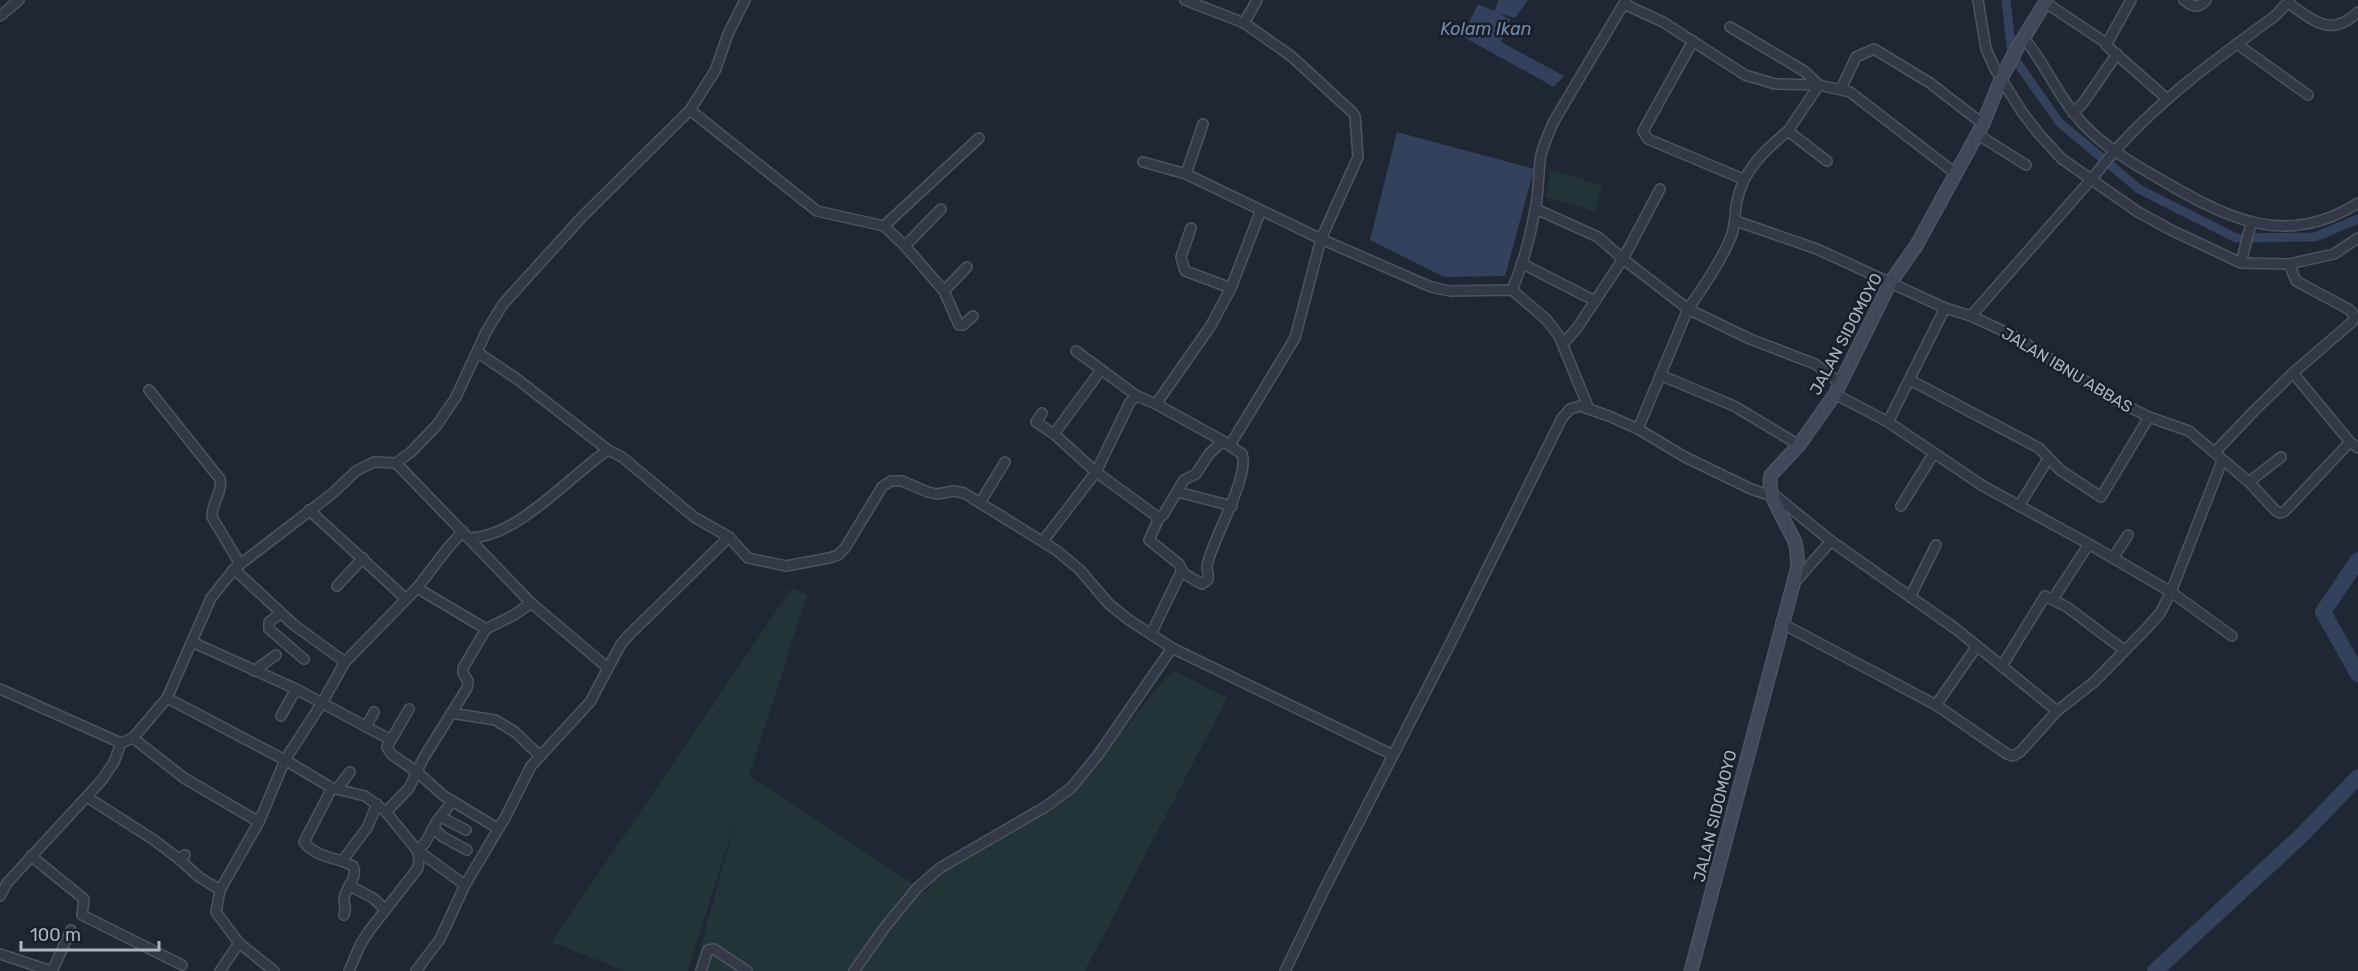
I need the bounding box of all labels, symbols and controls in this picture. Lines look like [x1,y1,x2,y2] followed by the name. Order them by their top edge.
[1440,18,1532,40] water label: Kolam Ikan
[1806,270,1886,398] street label: JALAN SIDOMOYO
[1998,324,2136,416] street label: JALAN IBNU ABBAS
[1689,748,1741,884] street label: JALAN SIDOMOYO
[21,914,159,952] scale bar
[30,924,81,946] text: 100 m

